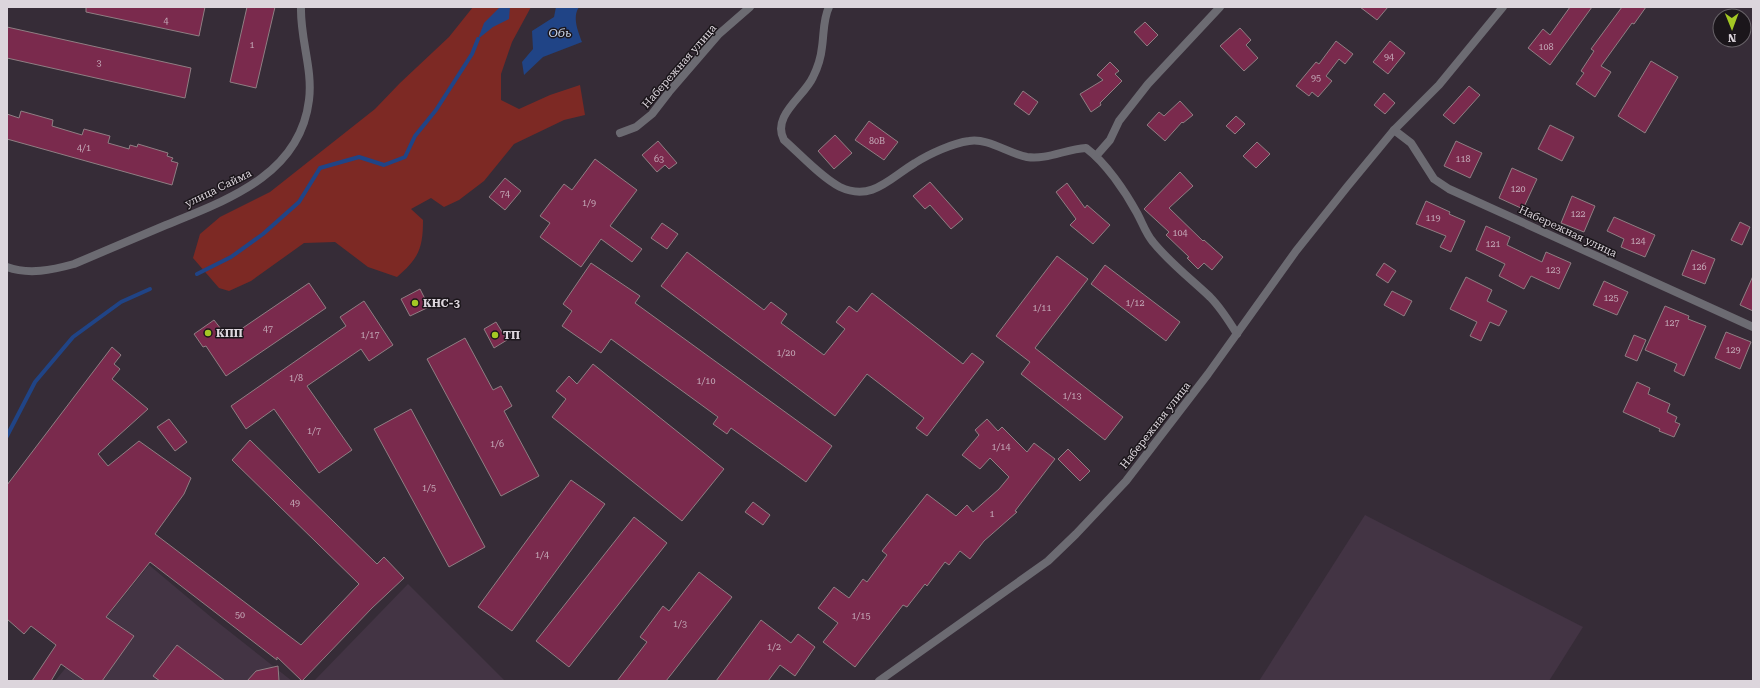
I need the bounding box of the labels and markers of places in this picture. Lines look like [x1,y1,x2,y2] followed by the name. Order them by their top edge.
[423,297,460,310] place label: КНС-3
[410,298,420,308] marker: КНС-3
[216,327,243,340] place label: КПП
[203,328,213,338] marker: КПП
[503,329,520,342] place label: ТП
[490,330,500,340] marker: ТП

